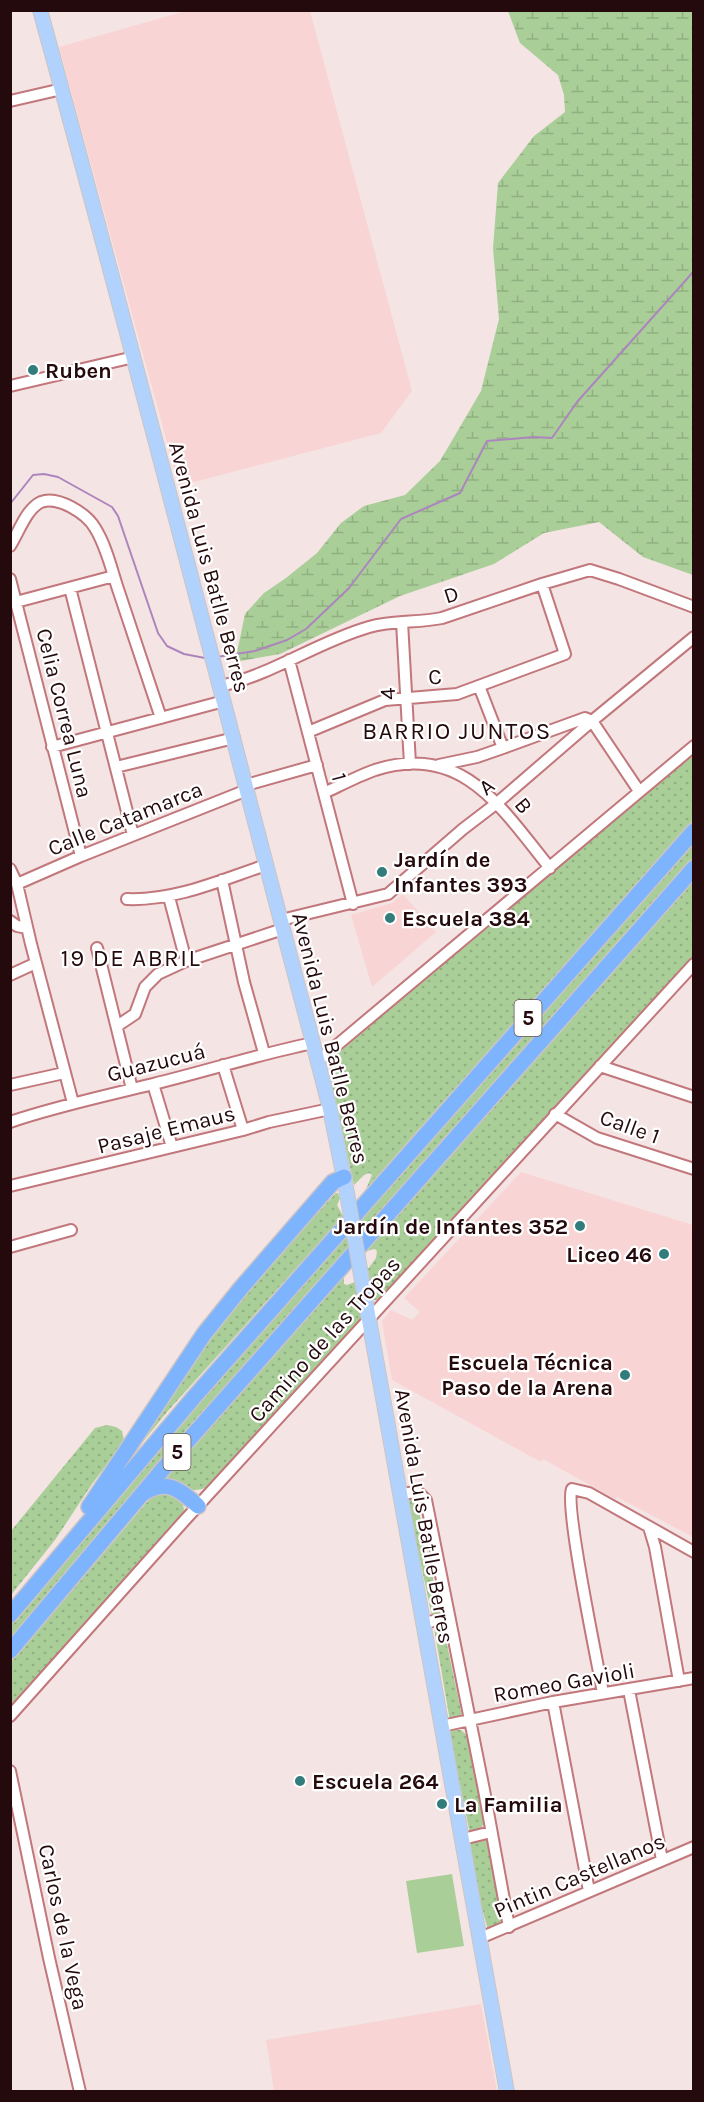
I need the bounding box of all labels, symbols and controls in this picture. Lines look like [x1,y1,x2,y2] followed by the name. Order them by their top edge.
[45,358,112,384] place label: Ruben
[26,363,40,377] marker: Ruben
[163,439,255,695] street label: Avenida Luis Batlle Berres
[440,580,462,610] street label: D
[30,626,98,801] street label: Celia Correa Luna
[427,664,443,690] street label: C
[375,687,401,701] street label: 4
[362,717,552,745] district label: BARRIO JUNTOS
[326,770,353,784] street label: 1
[474,772,500,801] street label: A
[44,776,207,862] street label: Calle Catamarca
[509,792,538,819] street label: B
[394,847,527,898] place label: Jardín de Infantes 393
[375,865,389,879] marker: Jardín de Infantes 393
[402,906,530,932] place label: Escuela 384
[286,910,374,1167] street label: Avenida Luis Batlle Berres
[383,911,397,925] marker: Escuela 384
[61,944,201,972] district label: 19 DE ABRIL
[514,1000,542,1036] road number: 5
[105,1038,208,1088] street label: Guazucuá
[95,1100,238,1160] street label: Pasaje Emaus
[596,1104,663,1150] street label: Calle 1
[334,1214,568,1240] place label: Jardín de Infantes 352
[573,1219,587,1233] marker: Jardín de Infantes 352
[566,1242,652,1268] place label: Liceo 46
[657,1247,671,1261] marker: Liceo 46
[244,1252,406,1428] street label: Camino de las Tropas
[441,1350,613,1401] place label: Escuela Técnica Paso de la Arena
[618,1368,632,1382] marker: Escuela Técnica Paso de la Arena
[389,1387,459,1646] street label: Avenida Luis Batlle Berres
[164,1434,190,1470] road number: 5
[491,1658,637,1708] street label: Romeo Gavioli
[312,1769,439,1795] place label: Escuela 264
[293,1774,307,1788] marker: Escuela 264
[454,1792,563,1818] place label: La Familia
[435,1797,449,1811] marker: La Familia
[490,1828,669,1924] street label: Pintin Castellanos
[33,1842,93,2013] street label: Carlos de la Vega

